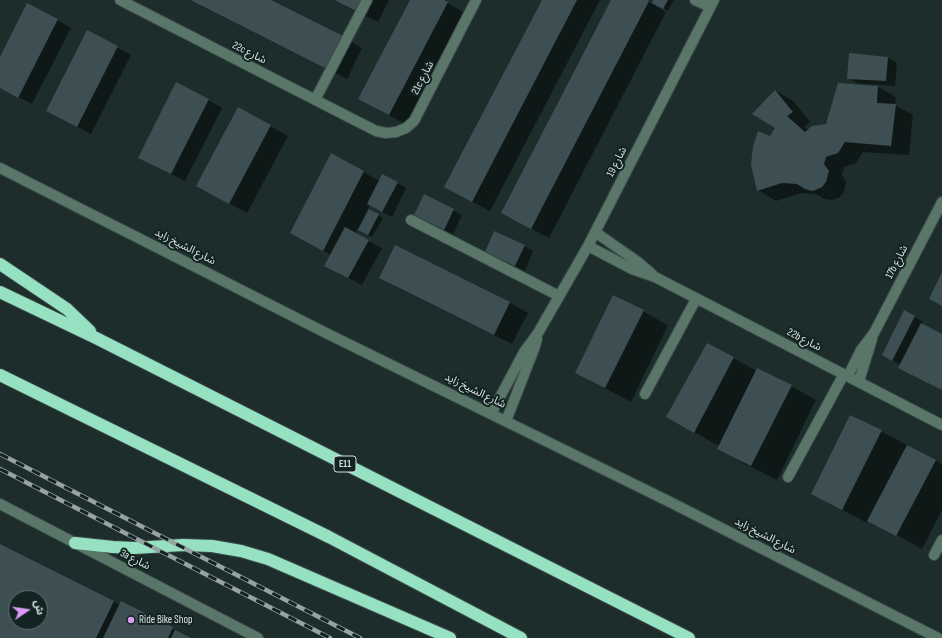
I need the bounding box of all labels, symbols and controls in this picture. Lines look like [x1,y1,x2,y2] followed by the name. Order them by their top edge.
[230,39,268,67] street label: 22c شارع
[409,59,437,97] street label: 21c شارع
[604,145,630,179] street label: شارع 19
[152,226,218,268] street label: شارع الشيخ زايد
[883,243,911,281] street label: 17b شارع
[785,326,823,354] street label: 22b شارع
[442,370,508,412] street label: شارع الشيخ زايد
[334,456,356,472] road number: E11
[732,515,798,557] street label: شارع الشيخ زايد
[118,547,152,573] street label: 3a شارع
[8,590,48,630] north arrow
[31,599,47,616] text: ش
[139,613,193,627] place label: Ride Bike Shop
[126,615,136,625] marker: Ride Bike Shop

